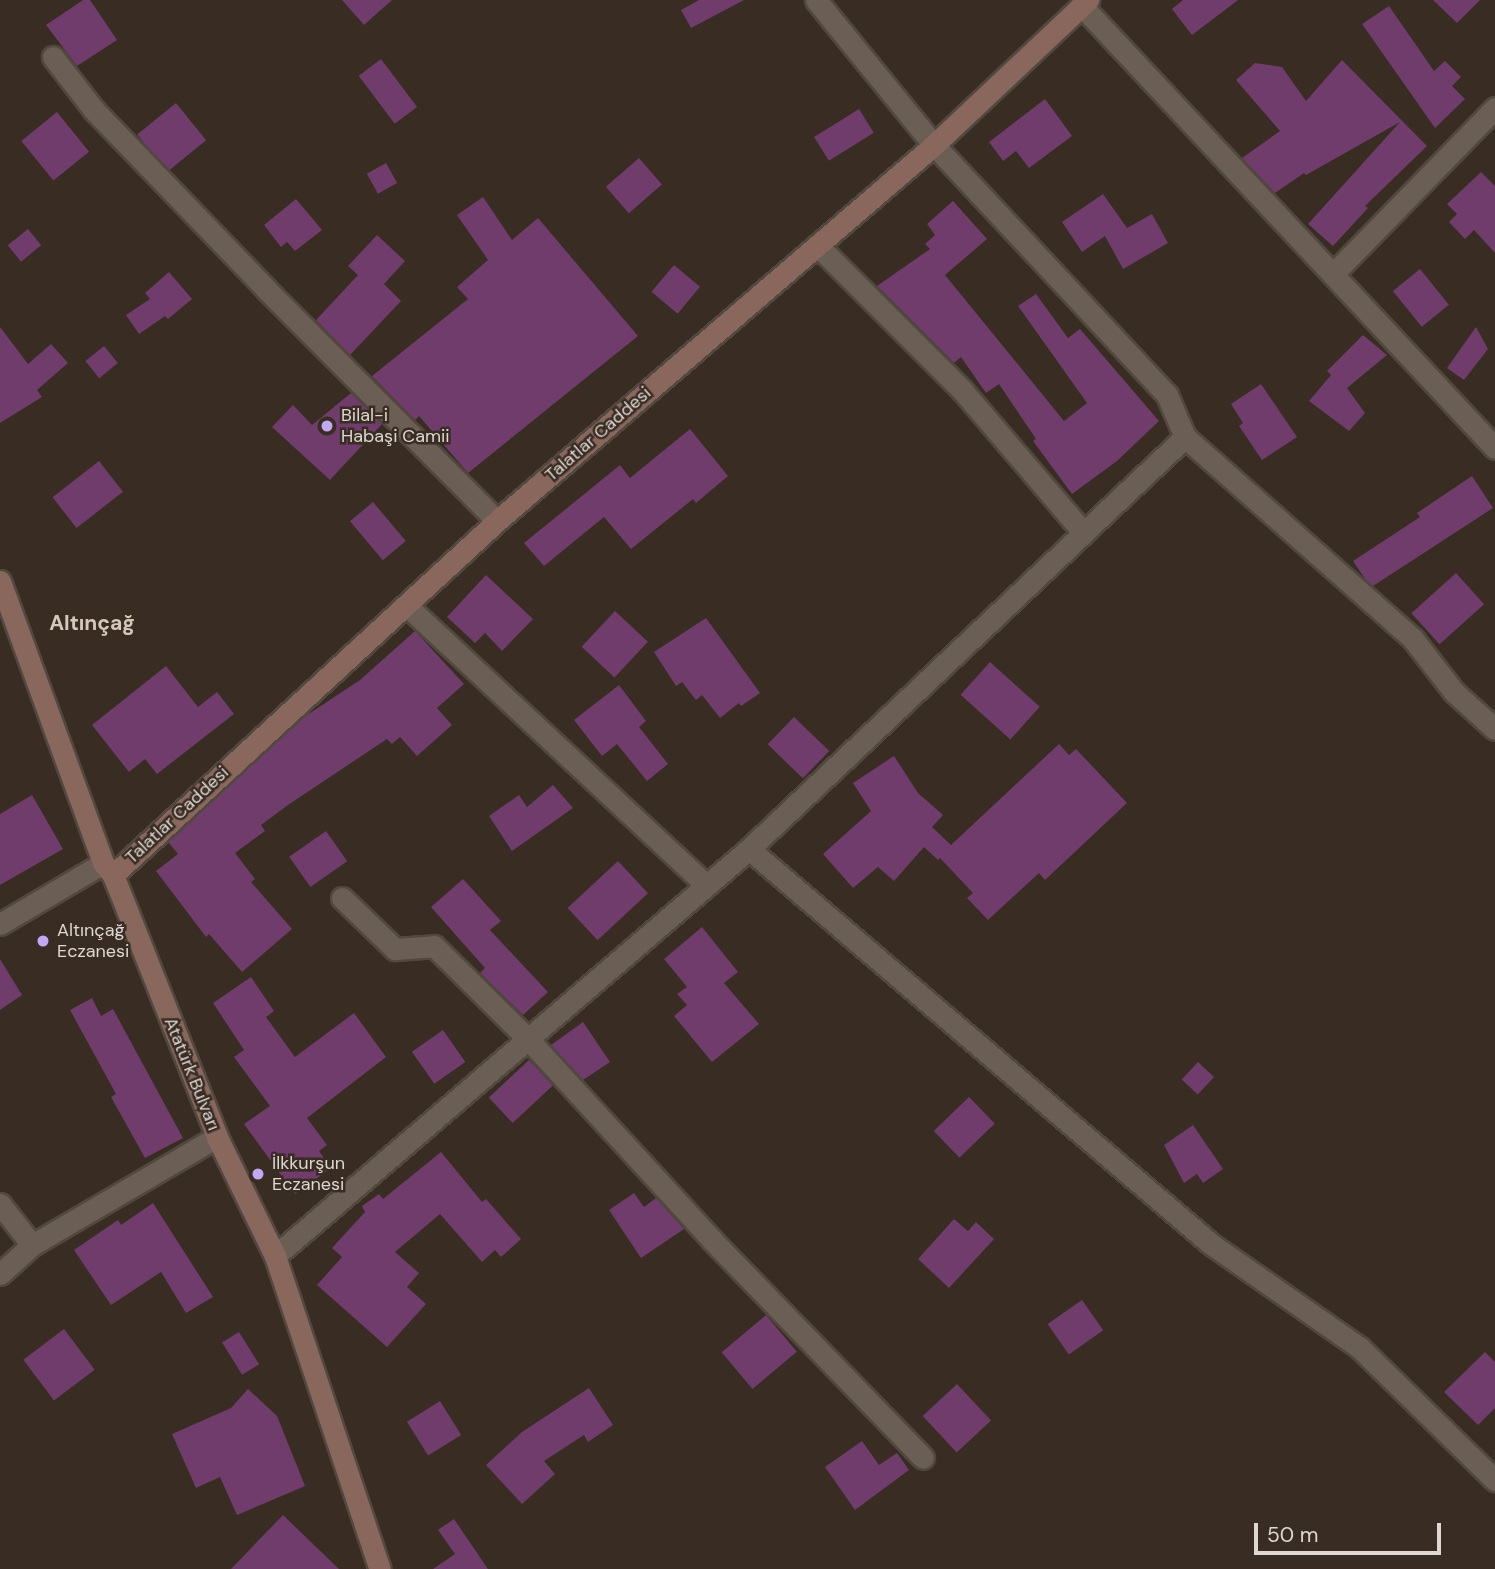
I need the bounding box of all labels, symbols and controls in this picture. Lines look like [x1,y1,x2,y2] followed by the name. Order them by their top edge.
[541,382,655,486] street label: Talatlar Caddesi
[341,405,450,448] place label: Bilal-i Habaşi Camii
[319,418,335,434] marker: Bilal-i Habaşi Camii
[49,610,135,636] district label: Altınçağ
[121,762,233,868] street label: Talatlar Caddesi
[57,920,129,962] place label: Altınçağ Eczanesi
[35,933,51,949] marker: Altınçağ Eczanesi
[159,1014,225,1134] street label: Atatürk Bulvarı
[272,1153,345,1196] place label: İlkkurşun Eczanesi
[250,1166,266,1182] marker: İlkkurşun Eczanesi
[1257,1510,1444,1554] scale bar
[1267,1521,1318,1549] text: 50 m

